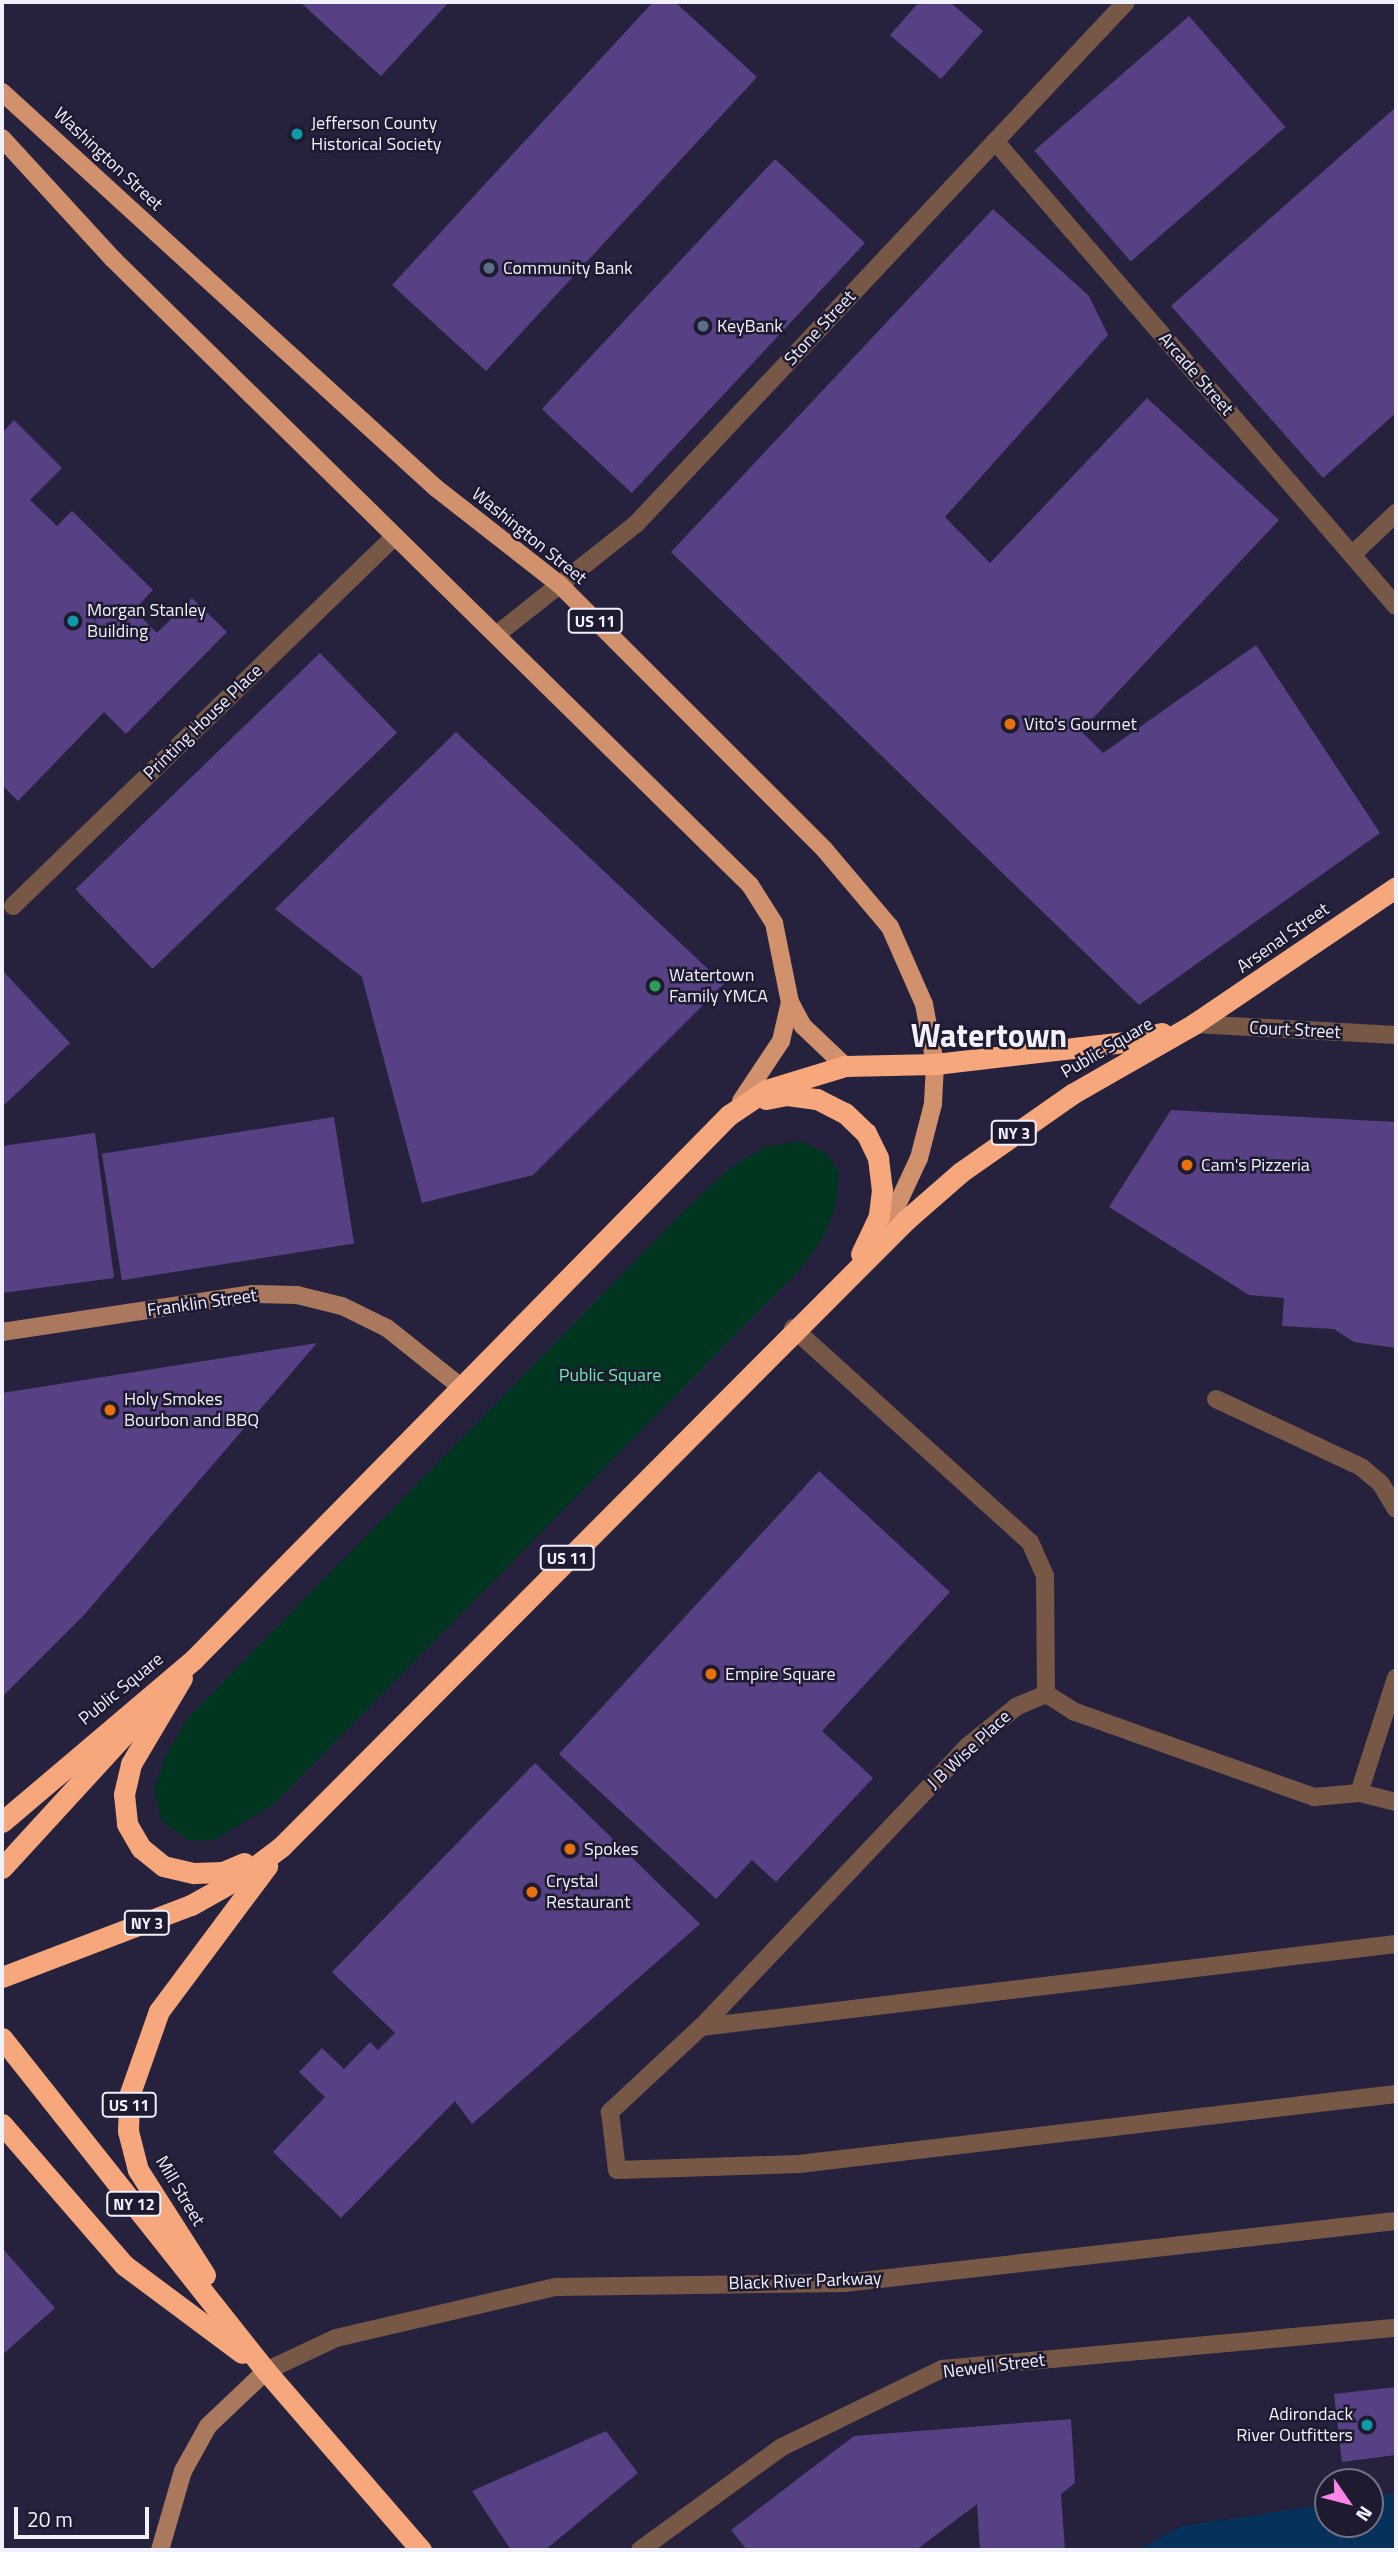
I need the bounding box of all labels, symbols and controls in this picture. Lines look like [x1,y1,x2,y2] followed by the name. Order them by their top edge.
[49,103,167,215] street label: Washington Street
[311,113,442,156] place label: Jefferson County Historical Society
[289,126,305,142] marker: Jefferson County Historical Society
[503,257,633,279] place label: Community Bank
[481,260,497,276] marker: Community Bank
[780,286,860,370] street label: Stone Street
[717,315,783,337] place label: KeyBank
[695,318,711,334] marker: KeyBank
[1154,328,1238,420] street label: Arcade Street
[467,483,591,589] street label: Washington Street
[87,600,206,642] place label: Morgan Stanley Building
[567,608,623,634] road number: US 11
[65,613,81,629] marker: Morgan Stanley Building
[139,660,267,784] street label: Printing House Place
[1024,713,1137,735] place label: Vito's Gourmet
[1002,716,1018,732] marker: Vito's Gourmet
[1233,898,1333,978] street label: Arsenal Street
[669,965,768,1007] place label: Watertown Family YMCA
[647,978,663,994] marker: Watertown Family YMCA
[1057,1013,1157,1083] street label: Public Square
[911,1016,1067,1054] district label: Watertown
[1249,1017,1341,1043] street label: Court Street
[990,1120,1038,1146] road number: NY 3
[1201,1154,1310,1176] place label: Cam's Pizzeria
[1179,1157,1195,1173] marker: Cam's Pizzeria
[146,1285,258,1321] street label: Franklin Street
[559,1364,661,1386] park label: Public Square
[124,1389,259,1432] place label: Holy Smokes Bourbon and BBQ
[102,1402,118,1418] marker: Holy Smokes Bourbon and BBQ
[539,1546,595,1570] road number: US 11
[74,1648,168,1730] street label: Public Square
[725,1663,835,1685] place label: Empire Square
[703,1666,719,1682] marker: Empire Square
[923,1706,1015,1794] street label: J B Wise Place
[584,1838,639,1860] place label: Spokes
[562,1841,578,1857] marker: Spokes
[546,1871,630,1913] place label: Crystal Restaurant
[524,1884,540,1900] marker: Crystal Restaurant
[122,1910,172,1936] road number: NY 3
[101,2092,157,2118] road number: US 11
[151,2152,209,2230] street label: Mill Street
[106,2192,162,2216] road number: NY 12
[728,2268,882,2294] street label: Black River Parkway
[942,2349,1046,2383] street label: Newell Street
[1236,2404,1353,2446] place label: Adirondack River Outfitters
[1359,2417,1375,2433] marker: Adirondack River Outfitters
[1314,2468,1384,2538] north arrow
[18,2492,152,2536] scale bar
[1349,2500,1381,2528] text: N
[27,2503,73,2535] text: 20 m

